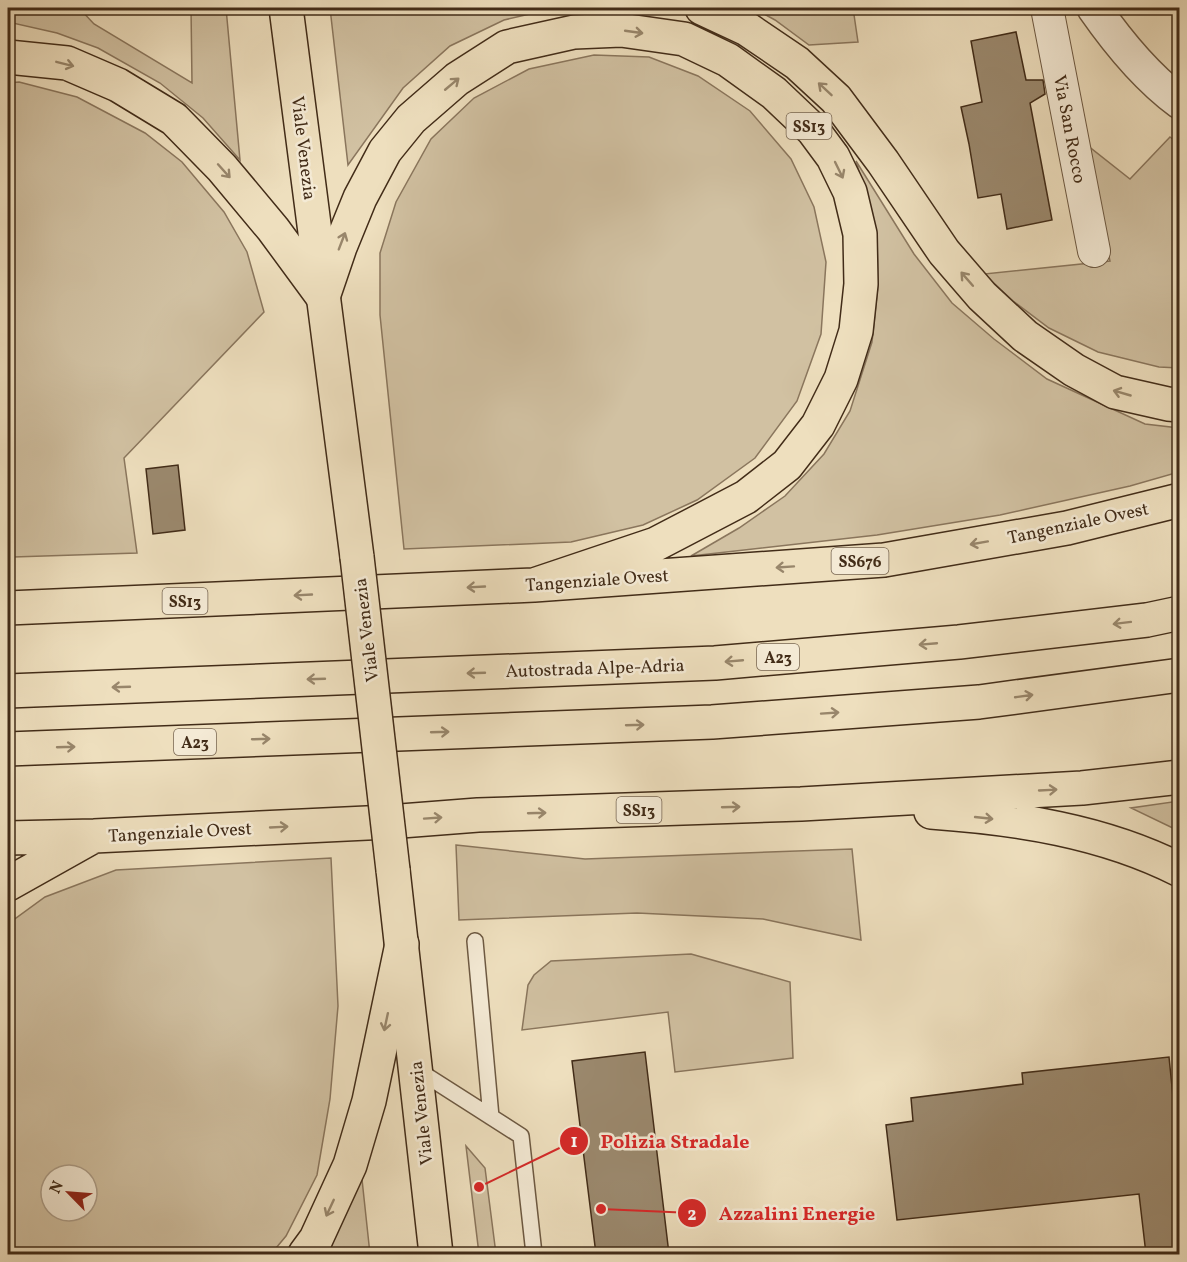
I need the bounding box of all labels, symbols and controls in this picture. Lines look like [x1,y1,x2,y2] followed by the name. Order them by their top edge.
[623,26,643,37] one-way arrow
[55,59,74,71] one-way arrow
[1046,73,1091,186] street label: Via San Rocco
[444,77,460,90] one-way arrow
[818,82,833,96] one-way arrow
[284,95,321,202] street label: Viale Venezia
[786,113,832,139] road number: SS13
[834,161,845,179] one-way arrow
[217,164,231,179] one-way arrow
[338,233,349,251] one-way arrow
[960,272,974,287] one-way arrow
[1113,387,1132,398] one-way arrow
[1005,497,1151,552] street label: Tangenziale Ovest
[969,538,989,549] one-way arrow
[832,548,888,574] road number: SS676
[776,562,796,573] one-way arrow
[525,564,670,599] street label: Tangenziale Ovest
[349,576,386,683] street label: Viale Venezia
[467,582,487,593] one-way arrow
[162,588,207,614] road number: SS13
[294,590,314,601] one-way arrow
[1112,617,1132,628] one-way arrow
[919,639,938,650] one-way arrow
[757,644,799,670] road number: A23
[505,654,685,685] street label: Autostrada Alpe-Adria
[724,656,744,667] one-way arrow
[467,667,486,678] one-way arrow
[307,674,327,685] one-way arrow
[112,681,132,692] one-way arrow
[1013,690,1033,701] one-way arrow
[819,707,839,718] one-way arrow
[625,719,645,730] one-way arrow
[430,727,450,738] one-way arrow
[174,729,216,755] road number: A23
[250,734,270,745] one-way arrow
[55,741,75,753] one-way arrow
[1037,784,1057,795] one-way arrow
[616,797,662,823] road number: SS13
[721,801,741,812] one-way arrow
[526,808,546,819] one-way arrow
[423,813,442,824] one-way arrow
[974,813,994,824] one-way arrow
[108,817,252,850] street label: Tangenziale Ovest
[268,822,288,833] one-way arrow
[379,1012,391,1031] one-way arrow
[405,1059,440,1166] street label: Viale Venezia
[559,1122,762,1160] callout: Polizia Stradale
[601,1129,749,1157] text: Polizia Stradale
[570,1130,578,1155] text: 1
[39,1163,99,1223] north arrow
[45,1177,70,1197] text: N
[677,1194,888,1232] callout: Azzalini Energie
[324,1198,336,1216] one-way arrow
[719,1201,875,1229] text: Azzalini Energie
[687,1203,697,1228] text: 2

